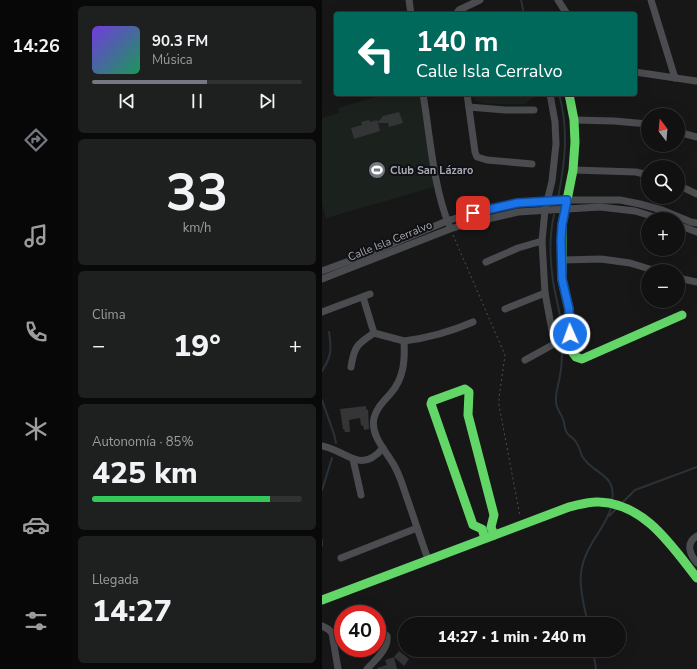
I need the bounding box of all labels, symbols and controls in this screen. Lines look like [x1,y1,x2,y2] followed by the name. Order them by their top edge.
[416,23,499,61] text: 140 m
[350,28,402,80] icon: left
[152,31,208,51] text: 90.3 FM
[12,34,60,58] text: 14:26
[152,51,193,69] text: Música
[416,59,563,83] text: Calle Isla Cerralvo
[116,90,138,112] icon: previous
[186,90,208,112] icon: pause
[256,90,278,112] icon: next
[641,108,685,152] north arrow
[641,108,685,308] map controls
[22,126,50,154] icon: directions
[166,157,228,228] text: 33
[367,160,387,180] sports icon: Club San Lázaro
[641,160,685,204] button: search
[390,163,473,178] place label: Club San Lázaro
[456,196,490,230] pin
[462,202,484,224] icon: arrive
[641,212,685,256] button: +
[346,217,434,265] street label: Calle Isla Cerralvo
[183,219,211,237] text: km/h
[22,222,50,250] icon: music
[641,264,685,308] button: −
[92,306,126,324] text: Clima
[549,313,591,355] position arrow
[22,318,50,346] icon: phone
[173,326,221,367] text: 19°
[92,331,105,361] text: −
[289,331,302,361] text: +
[22,415,50,443] icon: climate
[92,433,193,451] text: Autonomía · 85%
[92,453,198,494] text: 425 km
[22,511,50,539] icon: car
[92,571,139,589] text: Llegada
[92,591,172,632] text: 14:27
[334,605,386,657] speed limit sign: 40
[22,607,50,635] icon: filters
[438,627,586,647] text: 14:27 · 1 min · 240 m

